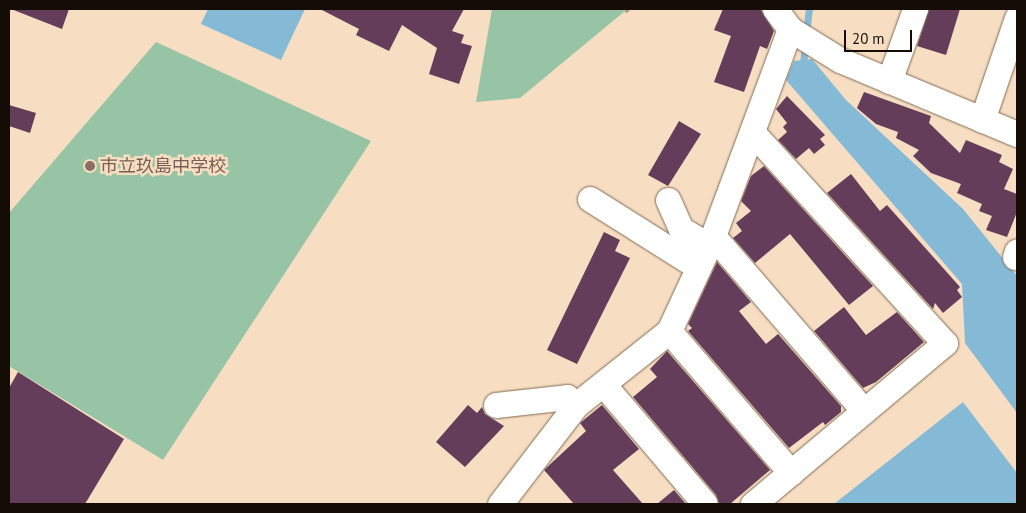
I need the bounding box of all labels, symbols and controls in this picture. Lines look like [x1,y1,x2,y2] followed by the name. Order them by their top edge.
[846,20,914,52] scale bar
[852,29,885,48] text: 20 m
[100,155,226,177] place label: 市立玖島中学校
[84,160,96,172] marker: 市立玖島中学校

